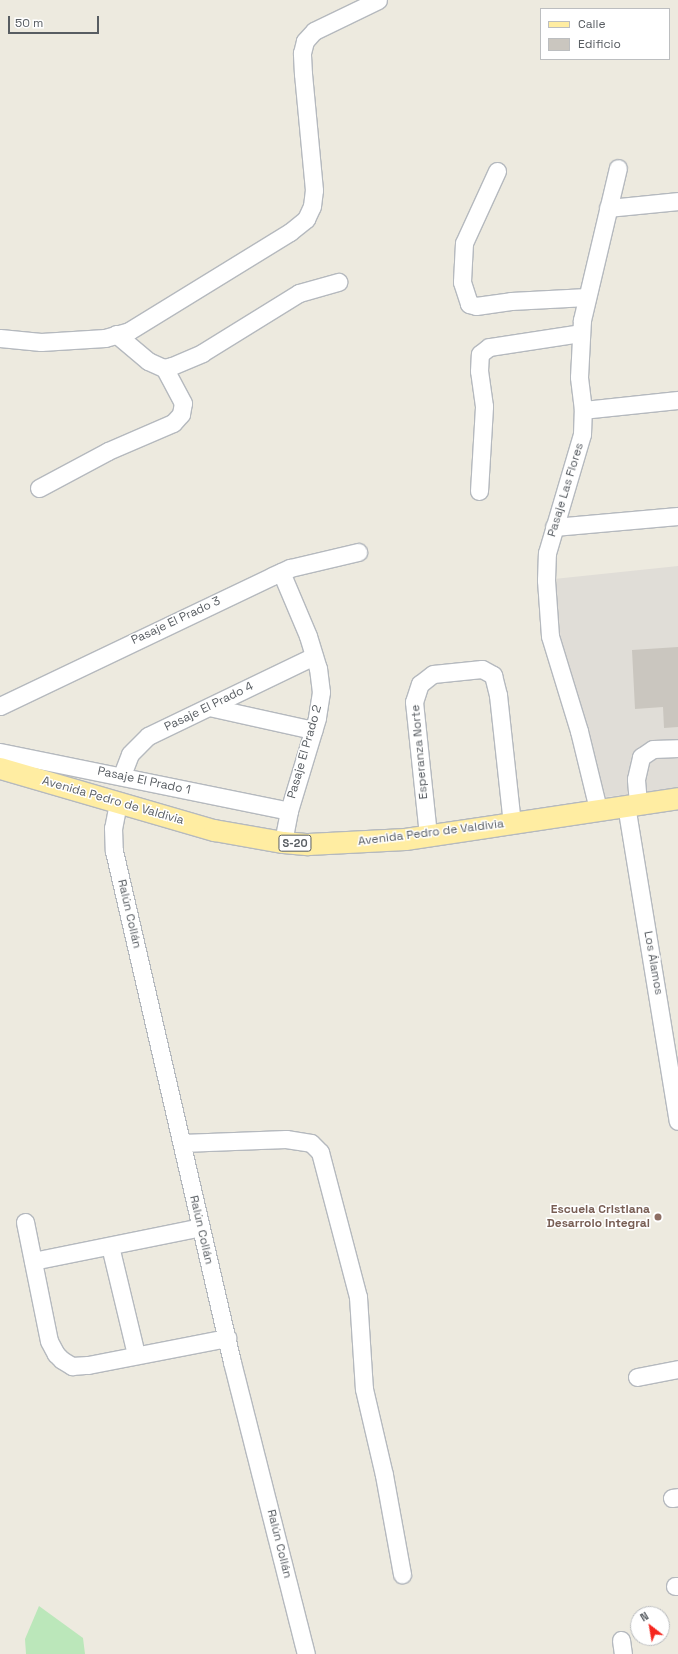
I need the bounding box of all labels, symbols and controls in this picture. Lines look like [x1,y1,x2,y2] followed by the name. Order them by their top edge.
[10,8,101,34] scale bar
[540,8,670,60] legend
[15,15,43,31] text: 50 m
[578,16,606,32] text: Calle
[578,36,621,52] text: Edificio
[545,441,587,539] street label: Pasaje Las Flores
[129,594,223,648] street label: Pasaje El Prado 3
[162,679,256,735] street label: Pasaje El Prado 4
[285,704,325,800] street label: Pasaje El Prado 2
[409,704,431,800] street label: Esperanza Norte
[96,764,192,798] street label: Pasaje El Prado 1
[40,774,186,828] street label: Avenida Pedro de Valdivia
[357,817,505,849] street label: Avenida Pedro de Valdivia
[278,834,312,852] road number: S-20
[114,878,144,950] street label: Ralún Collán
[640,930,666,996] street label: Los Álamos
[186,1194,216,1266] street label: Ralún Collán
[547,1203,650,1231] place label: Escuela Cristiana Desarrolo Integral
[653,1212,663,1222] marker: Escuela Cristiana Desarrolo Integral
[263,1508,295,1580] street label: Ralún Collán
[630,1606,670,1646] north arrow
[638,1609,651,1624] text: N

